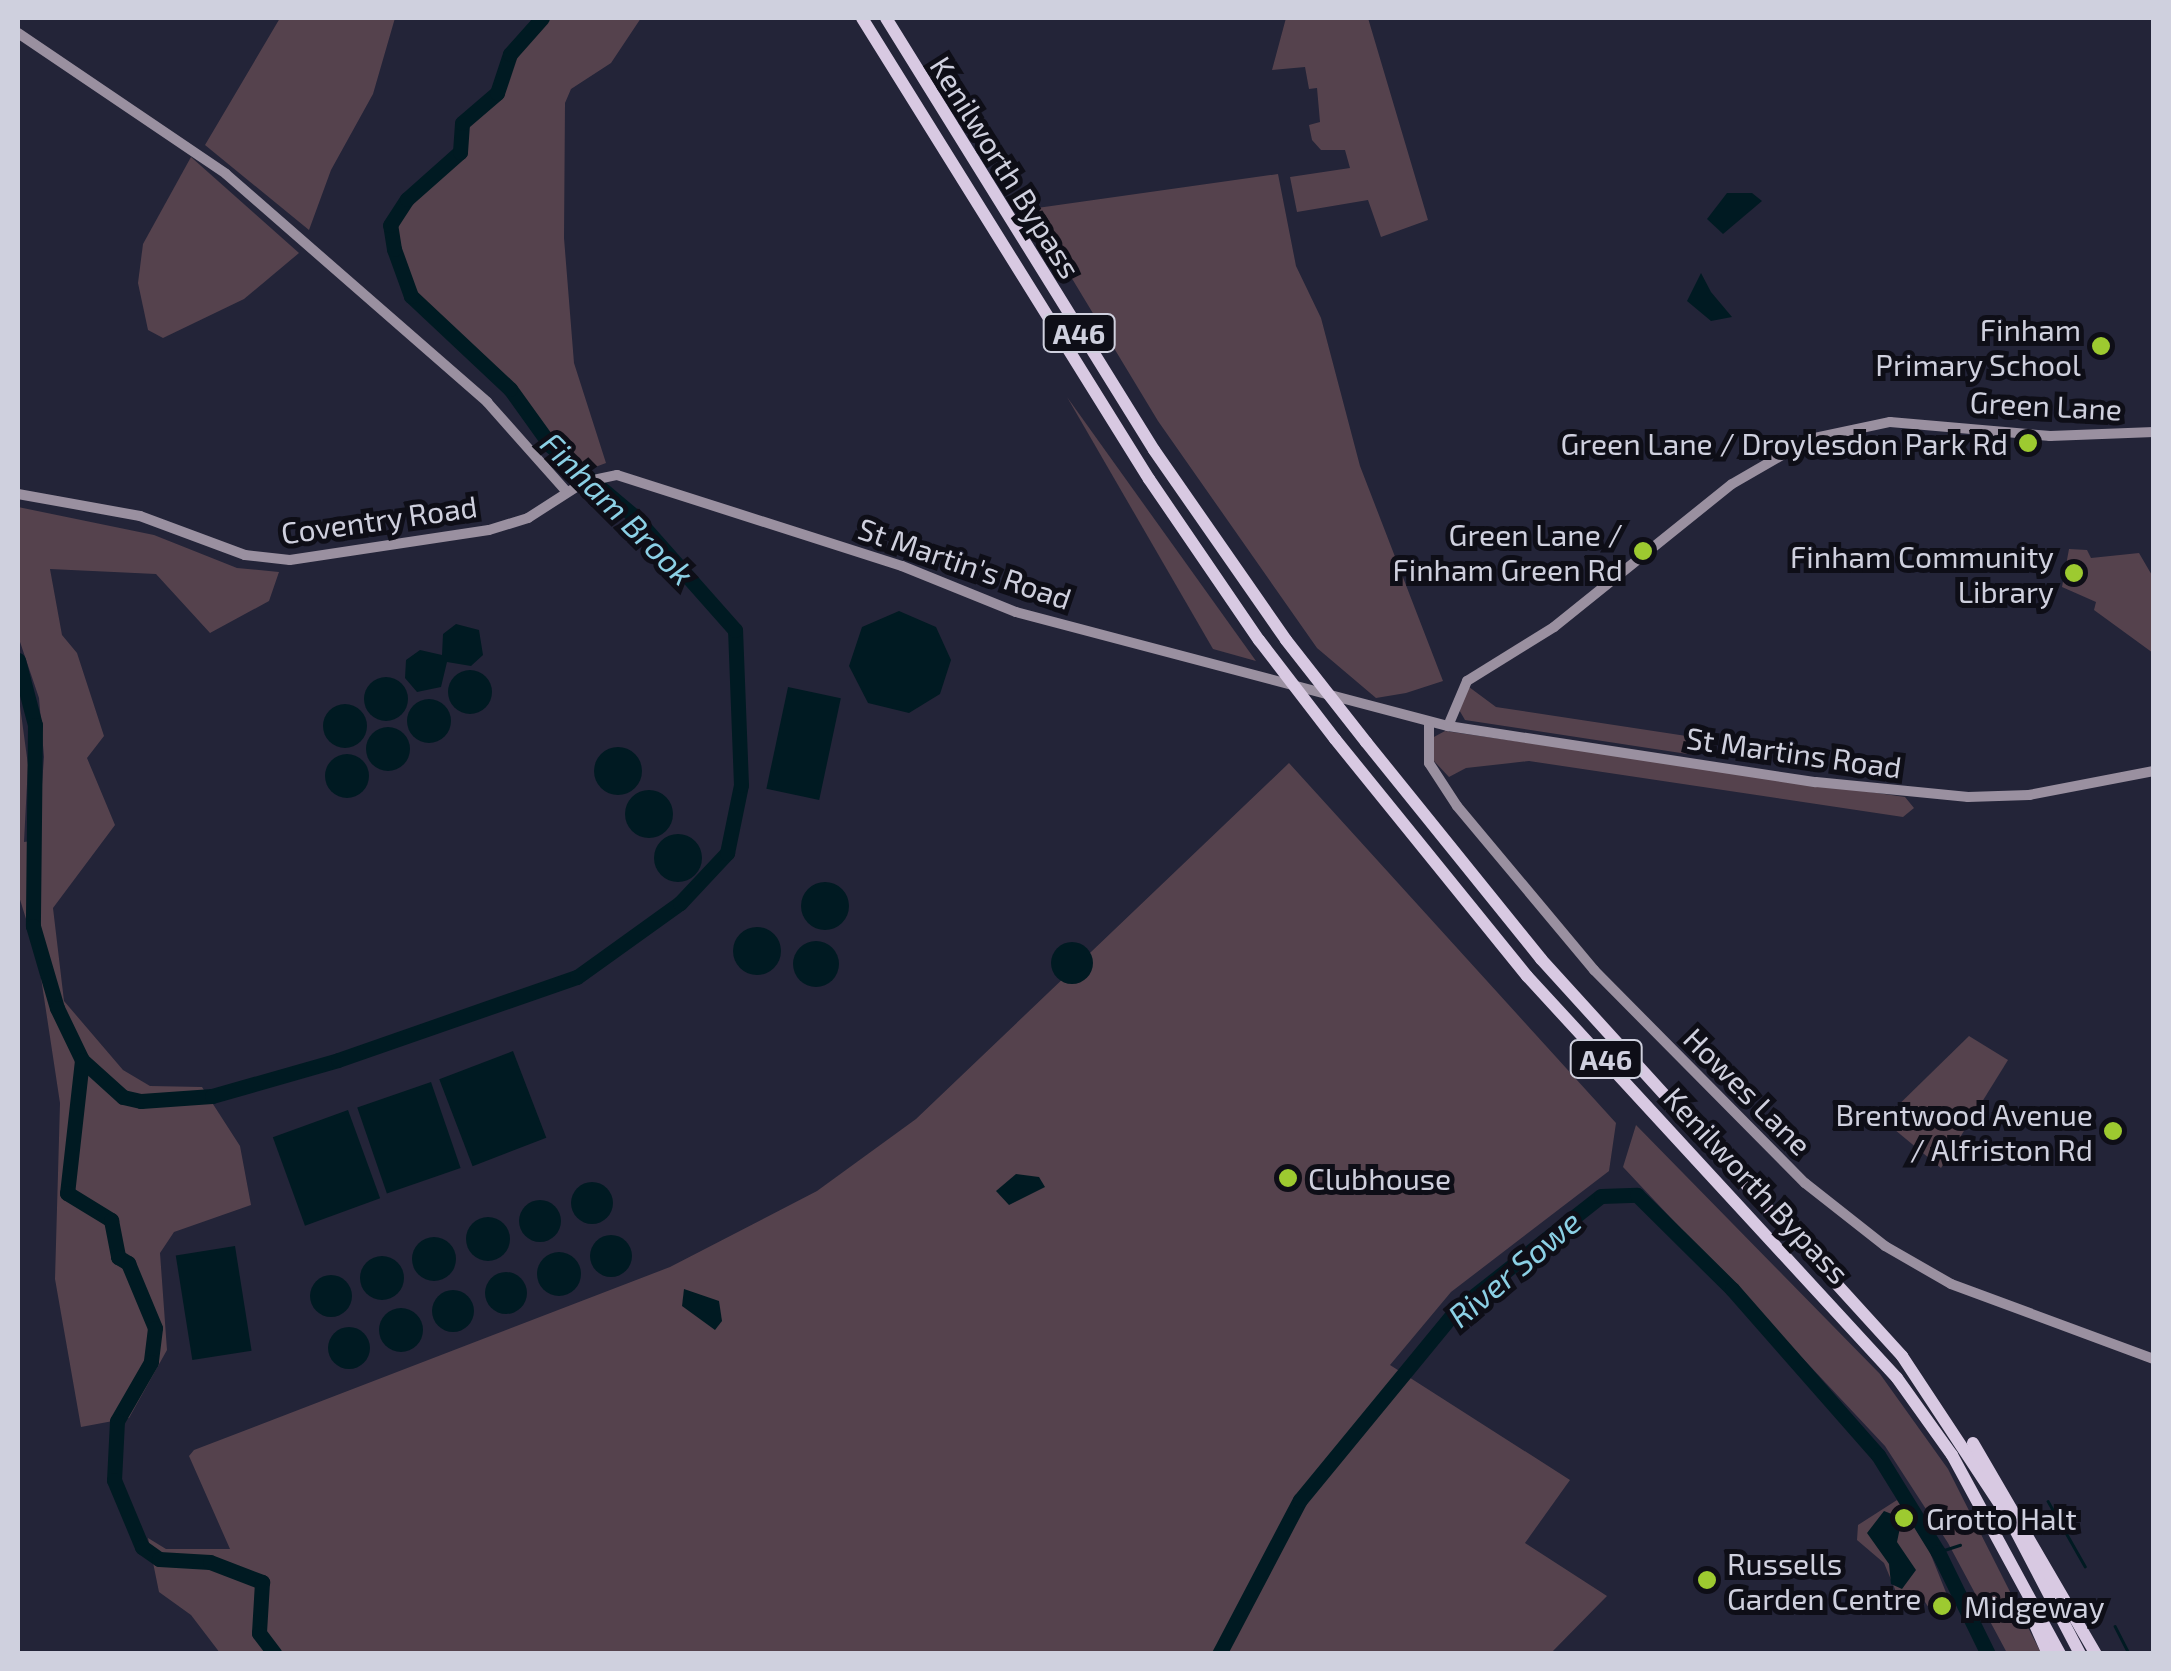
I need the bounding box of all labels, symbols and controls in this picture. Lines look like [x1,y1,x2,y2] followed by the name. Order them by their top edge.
[923,49,1089,285] street label: Kenilworth Bypass
[1042,310,1116,356] road number: A46
[1875,311,2081,382] place label: Finham Primary School
[2090,335,2112,357] marker: Finham Primary School
[1969,383,2123,427] street label: Green Lane
[534,424,702,592] water label: Finham Brook
[1560,425,2008,461] place label: Green Lane / Droylesdon Park Rd
[2017,432,2039,454] marker: Green Lane / Droylesdon Park Rd
[278,487,480,551] street label: Coventry Road
[854,510,1076,616] street label: St Martin's Road
[1393,516,1623,586] place label: Green Lane / Finham Green Rd
[1790,538,2054,608] place label: Finham Community Library
[1632,540,1654,562] marker: Green Lane / Finham Green Rd
[2063,562,2085,584] marker: Finham Community Library
[1684,719,1904,785] street label: St Martins Road
[1677,1020,1819,1162] street label: Howes Lane
[1568,1036,1644,1082] road number: A46
[1657,1080,1857,1290] street label: Kenilworth Bypass
[1835,1096,2093,1166] place label: Brentwood Avenue / Alfriston Rd
[2102,1120,2124,1142] marker: Brentwood Avenue / Alfriston Rd
[1308,1160,1451,1196] place label: Clubhouse
[1277,1167,1299,1189] marker: Clubhouse
[1440,1201,1588,1335] water label: River Sowe
[1926,1500,2077,1536] place label: Grotto Halt
[1891,1505,1917,1531] marker: Grotto Halt
[1727,1545,1921,1616] place label: Russells Garden Centre
[1696,1569,1718,1591] marker: Russells Garden Centre
[1964,1588,2105,1624] place label: Midgeway
[1929,1593,1955,1619] marker: Midgeway

